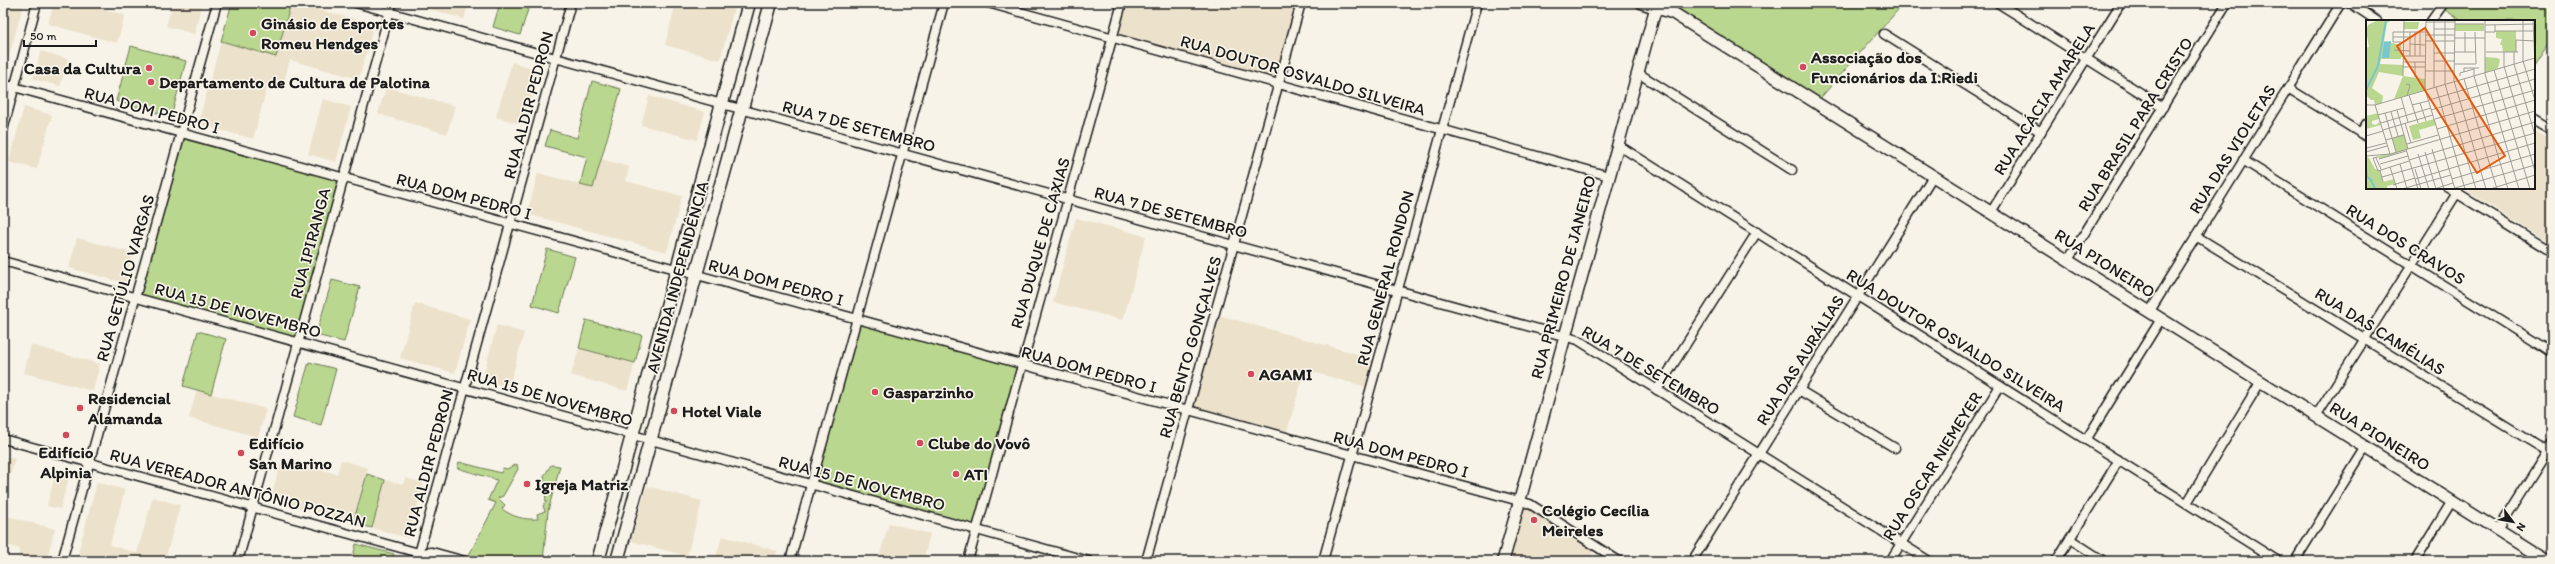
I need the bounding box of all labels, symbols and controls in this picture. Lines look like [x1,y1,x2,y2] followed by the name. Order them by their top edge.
[261,13,404,54] place label: Ginásio de Esportes Romeu Hendges
[1989,19,2099,179] street label: RUA ACÁCIA AMARELA
[2366,20,2535,189] inset map
[24,22,96,48] scale bar
[248,28,258,38] marker: Ginásio de Esportes Romeu Hendges
[30,29,56,43] text: 50 m
[499,29,557,181] street label: RUA ALDIR PEDRON
[1178,30,1428,120] street label: RUA DOUTOR OSVALDO SILVEIRA
[2073,33,2197,215] street label: RUA BRASIL PARA CRISTO
[1810,47,1978,87] place label: Associação dos Funcionários da I.Riedi
[24,58,141,78] place label: Casa da Cultura
[1798,62,1808,72] marker: Associação dos Funcionários da I.Riedi
[144,63,154,73] marker: Casa da Cultura
[159,72,430,93] place label: Departamento de Cultura de Palotina
[146,77,156,87] marker: Departamento de Cultura de Palotina
[2184,81,2280,217] street label: RUA DAS VIOLETAS
[82,82,222,138] street label: RUA DOM PEDRO I
[780,96,938,156] street label: RUA 7 DE SETEMBRO
[1006,155,1074,331] street label: RUA DUQUE DE CAXIAS
[394,168,534,224] street label: RUA DOM PEDRO I
[1526,173,1600,381] street label: RUA PRIMEIRO DE JANEIRO
[642,179,712,375] street label: AVENIDA INDEPENDÊNCIA
[1092,182,1250,242] street label: RUA 7 DE SETEMBRO
[286,185,334,301] street label: RUA IPIRANGA
[1352,188,1418,368] street label: RUA GENERAL RONDON
[92,192,158,364] street label: RUA GETÚLIO VARGAS
[2343,199,2469,289] street label: RUA DOS CRAVOS
[2051,224,2159,302] street label: RUA PIONEIRO
[706,254,846,310] street label: RUA DOM PEDRO I
[1154,254,1226,440] street label: RUA BENTO GONÇALVES
[1843,264,2069,416] street label: RUA DOUTOR OSVALDO SILVEIRA
[153,278,323,342] street label: RUA 15 DE NOVEMBRO
[2311,283,2449,379] street label: RUA DAS CAMÉLIAS
[1752,291,1848,429] street label: RUA DAS AURÁLIAS
[1578,321,1724,419] street label: RUA 7 DE SETEMBRO
[1019,341,1159,397] street label: RUA DOM PEDRO I
[465,364,635,430] street label: RUA 15 DE NOVEMBRO
[1258,364,1312,384] place label: AGAMI
[1246,369,1256,379] marker: AGAMI
[883,382,974,403] place label: Gasparzinho
[399,387,457,539] street label: RUA ALDIR PEDRON
[870,387,880,397] marker: Gasparzinho
[87,388,171,428] place label: Residencial Alamanda
[1878,388,1986,544] street label: RUA OSCAR NIEMEYER
[2326,397,2434,475] street label: RUA PIONEIRO
[682,401,762,421] place label: Hotel Viale
[75,403,85,413] marker: Residencial Alamanda
[669,406,679,416] marker: Hotel Viale
[1331,426,1471,482] street label: RUA DOM PEDRO I
[61,430,71,440] marker: Edifício Alpinia
[249,433,332,473] place label: Edifício San Marino
[928,433,1030,453] place label: Clube do Vovô
[915,438,925,448] marker: Clube do Vovô
[39,442,94,483] place label: Edifício Alpinia
[108,444,368,532] street label: RUA VEREADOR ANTÔNIO POZZAN
[236,448,246,458] marker: Edifício San Marino
[777,451,947,515] street label: RUA 15 DE NOVEMBRO
[963,464,988,484] place label: ATI
[951,469,961,479] marker: ATI
[535,474,628,495] place label: Igreja Matriz
[522,479,532,489] marker: Igreja Matriz
[1542,500,1650,540] place label: Colégio Cecília Meireles
[2493,502,2533,542] north arrow
[1529,515,1539,525] marker: Colégio Cecília Meireles
[2514,520,2529,534] text: N

